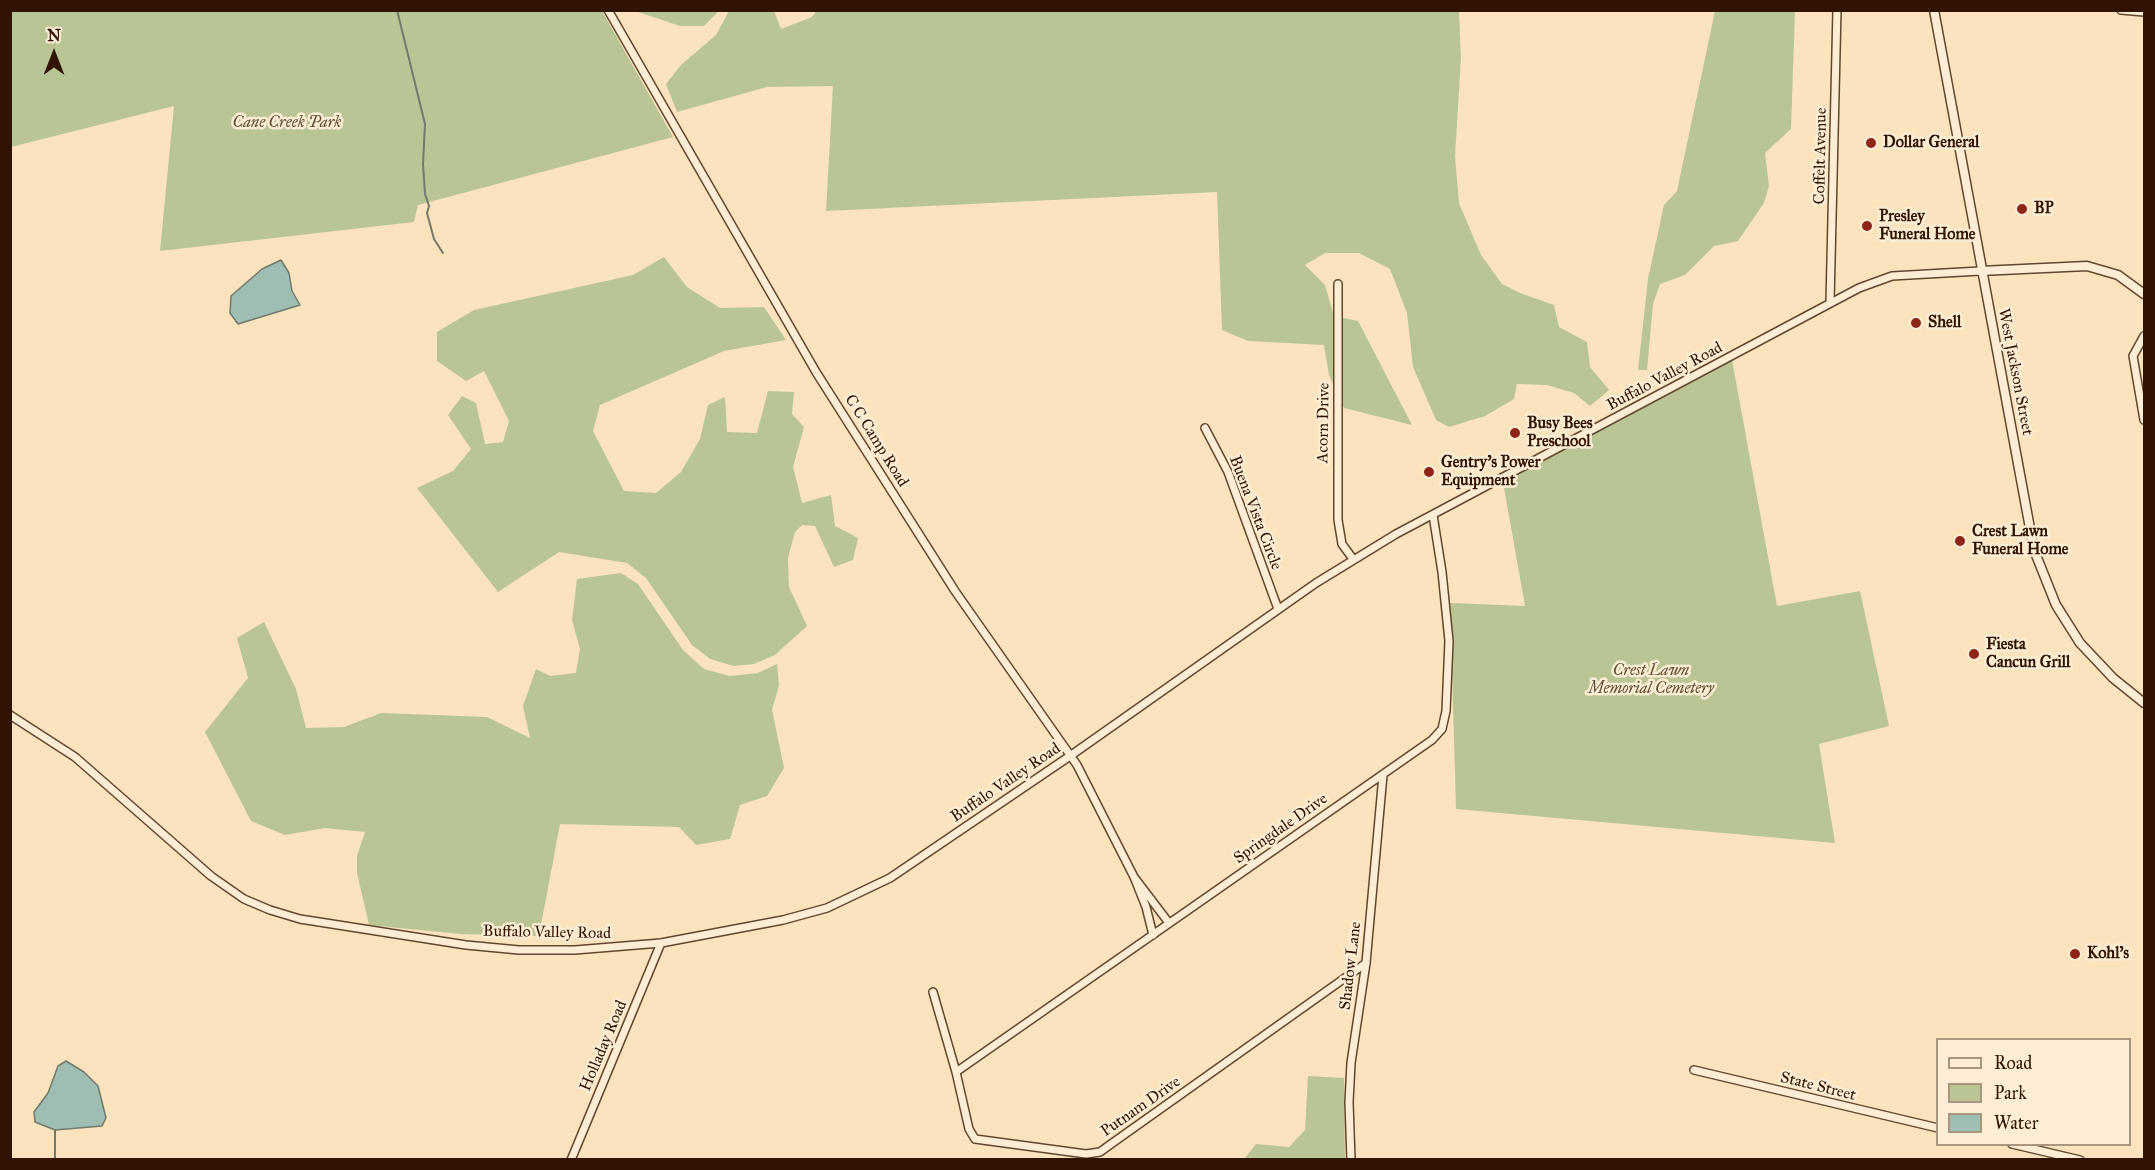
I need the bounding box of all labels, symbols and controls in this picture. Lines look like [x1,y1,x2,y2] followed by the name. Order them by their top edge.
[24,24,84,84] north arrow
[47,26,61,45] text: N
[1811,107,1831,205] street label: Coffelt Avenue
[233,113,341,133] park label: Cane Creek Park
[1883,133,1979,153] place label: Dollar General
[1864,136,1878,150] marker: Dollar General
[2034,199,2054,219] place label: BP
[2015,202,2029,216] marker: BP
[1879,207,1975,245] place label: Presley Funeral Home
[1860,219,1874,233] marker: Presley Funeral Home
[1993,307,2037,437] street label: West Jackson Street
[1928,313,1961,333] place label: Shell
[1909,316,1923,330] marker: Shell
[1604,338,1726,416] street label: Buffalo Valley Road
[1314,383,1334,463] street label: Acorn Drive
[840,391,912,491] street label: C C Camp Road
[1527,414,1593,452] place label: Busy Bees Preschool
[1508,426,1522,440] marker: Busy Bees Preschool
[1224,453,1286,573] street label: Buena Vista Circle
[1441,453,1540,491] place label: Gentry's Power Equipment
[1422,465,1436,479] marker: Gentry's Power Equipment
[1972,522,2068,560] place label: Crest Lawn Funeral Home
[1953,534,1967,548] marker: Crest Lawn Funeral Home
[1986,635,2070,673] place label: Fiesta Cancun Grill
[1967,647,1981,661] marker: Fiesta Cancun Grill
[1588,661,1714,699] park label: Crest Lawn Memorial Cemetery
[948,739,1064,827] street label: Buffalo Valley Road
[1231,790,1331,868] street label: Springdale Drive
[1336,921,1366,1011] street label: Shadow Lane
[483,922,611,944] street label: Buffalo Valley Road
[2087,944,2129,964] place label: Kohl's
[2068,947,2082,961] marker: Kohl's
[576,998,632,1094] street label: Holladay Road
[1936,1038,2131,1146] legend
[1994,1052,2032,1074] text: Road
[1778,1068,1858,1106] street label: State Street
[1098,1073,1184,1141] street label: Putnam Drive
[1994,1082,2027,1104] text: Park
[1994,1112,2038,1134] text: Water

